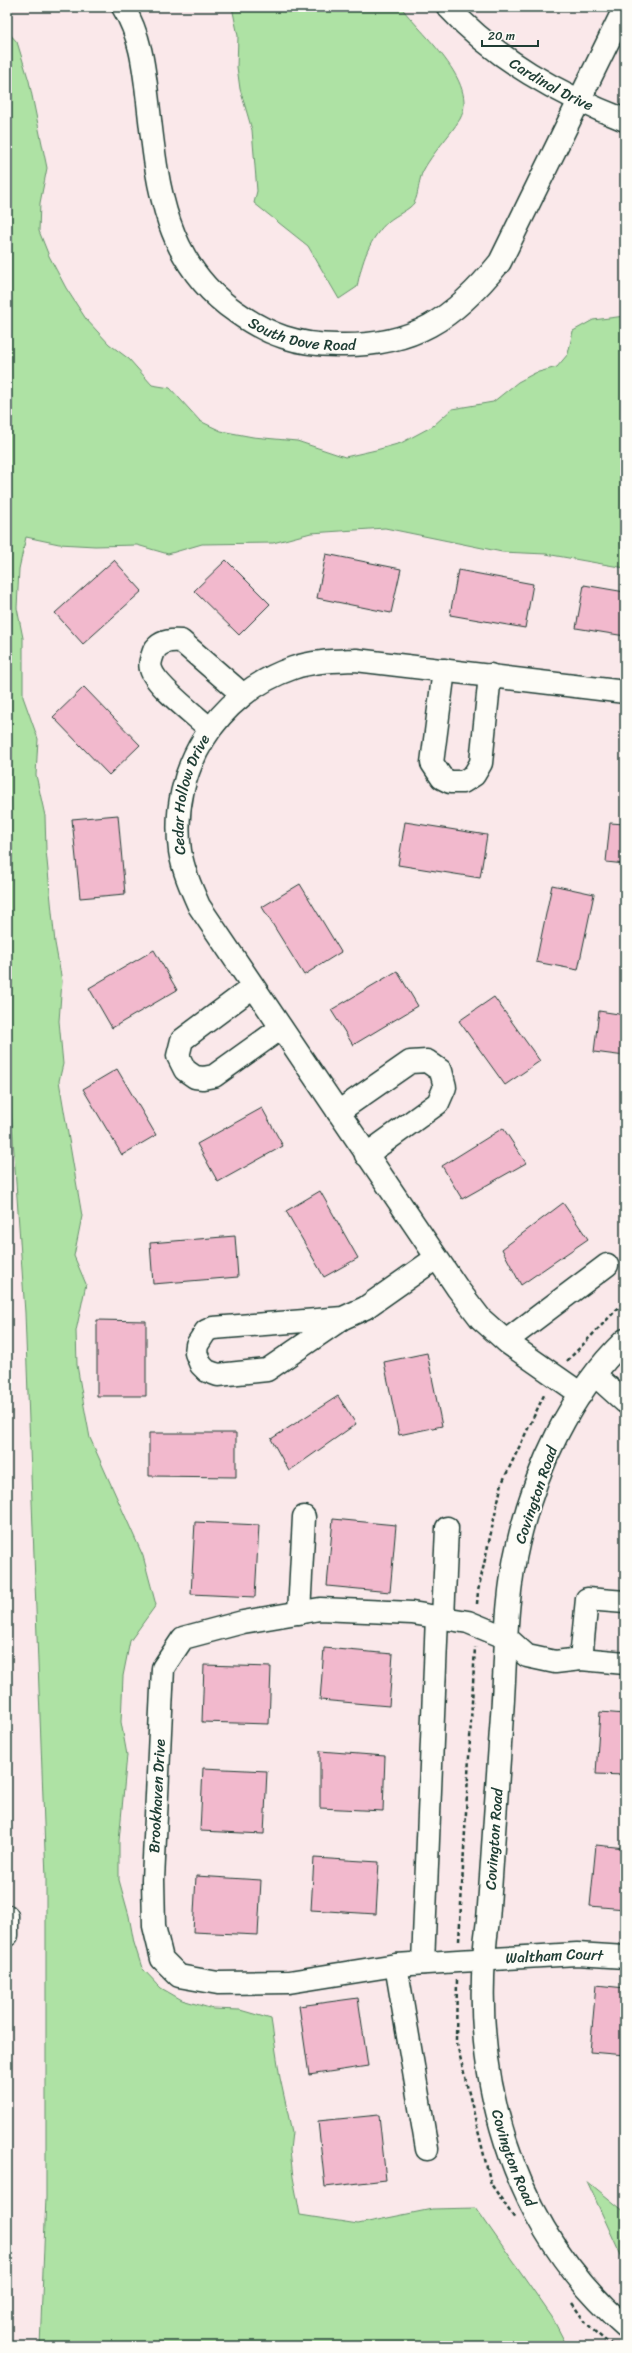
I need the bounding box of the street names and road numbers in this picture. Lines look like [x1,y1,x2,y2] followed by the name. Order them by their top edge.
[504,51,598,118] street label: Cardinal Drive
[243,310,357,358] street label: South Dove Road
[165,729,217,857] street label: Cedar Hollow Drive
[507,1442,565,1547] street label: Covington Road
[141,1738,173,1854] street label: Brookhaven Drive
[477,1786,511,1891] street label: Covington Road
[505,1941,605,1971] street label: Waltham Court
[484,2107,544,2212] street label: Covington Road

